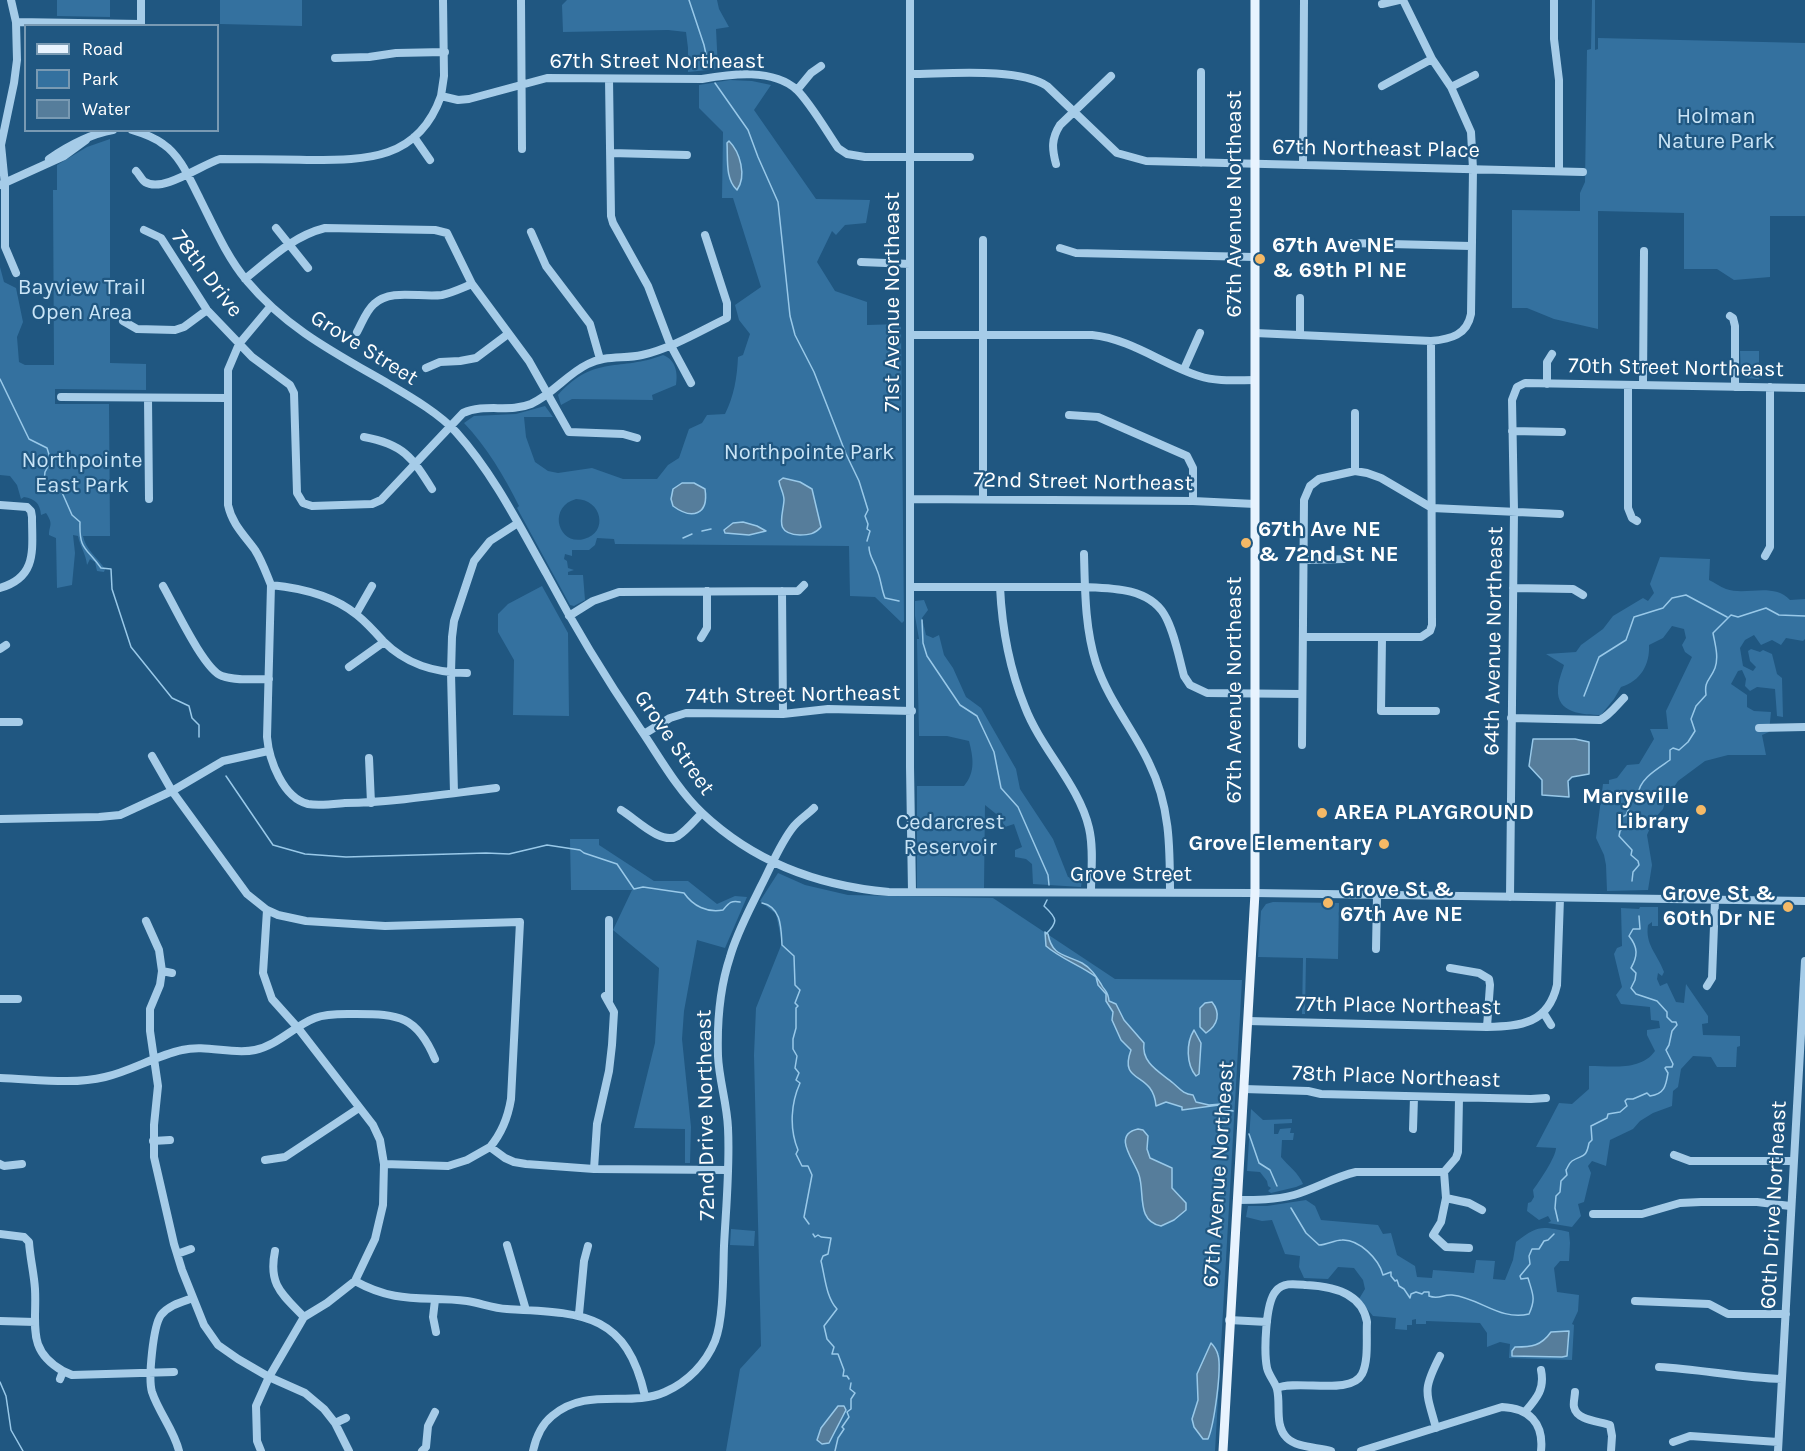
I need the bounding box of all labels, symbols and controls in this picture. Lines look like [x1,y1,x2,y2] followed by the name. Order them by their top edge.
[24,24,219,132] legend
[82,38,123,60] text: Road
[549,49,765,75] street label: 67th Street Northeast
[82,68,119,90] text: Park
[1222,90,1248,318] street label: 67th Avenue Northeast
[82,98,130,120] text: Water
[1657,104,1775,156] park label: Holman Nature Park
[1272,134,1480,164] street label: 67th Northeast Place
[880,192,906,412] street label: 71st Avenue Northeast
[166,225,248,323] street label: 78th Drive
[1272,233,1407,284] place label: 67th Ave NE & 69th Pl NE
[1253,252,1267,266] marker: 67th Ave NE & 69th Pl NE
[18,275,146,326] park label: Bayview Trail Open Area
[305,304,423,392] street label: Grove Street
[1568,353,1784,383] street label: 70th Street Northeast
[724,440,894,466] park label: Northpointe Park
[22,448,142,500] park label: Northpointe East Park
[973,467,1193,497] street label: 72nd Street Northeast
[1258,517,1399,568] place label: 67th Ave NE & 72nd St NE
[1479,526,1509,756] street label: 64th Avenue Northeast
[1239,536,1253,550] marker: 67th Ave NE & 72nd St NE
[1222,576,1248,804] street label: 67th Avenue Northeast
[685,680,901,710] street label: 74th Street Northeast
[628,685,720,801] street label: Grove Street
[1582,784,1689,836] place label: Marysville Library
[1334,800,1534,826] place label: AREA PLAYGROUND
[1694,803,1708,817] marker: Marysville Library
[1315,806,1329,820] marker: AREA PLAYGROUND
[896,810,1004,861] park label: Cedarcrest Reservoir
[1189,831,1372,857] place label: Grove Elementary
[1377,837,1391,851] marker: Grove Elementary
[1070,862,1192,888] street label: Grove Street
[1340,877,1463,928] place label: Grove St & 67th Ave NE
[1662,881,1776,932] place label: Grove St & 60th Dr NE
[1321,896,1335,910] marker: Grove St & 67th Ave NE
[1781,900,1795,914] marker: Grove St & 60th Dr NE
[1295,991,1501,1021] street label: 77th Place Northeast
[691,1009,721,1221] street label: 72nd Drive Northeast
[1198,1060,1240,1288] street label: 67th Avenue Northeast
[1291,1060,1501,1094] street label: 78th Place Northeast
[1755,1100,1793,1310] street label: 60th Drive Northeast

